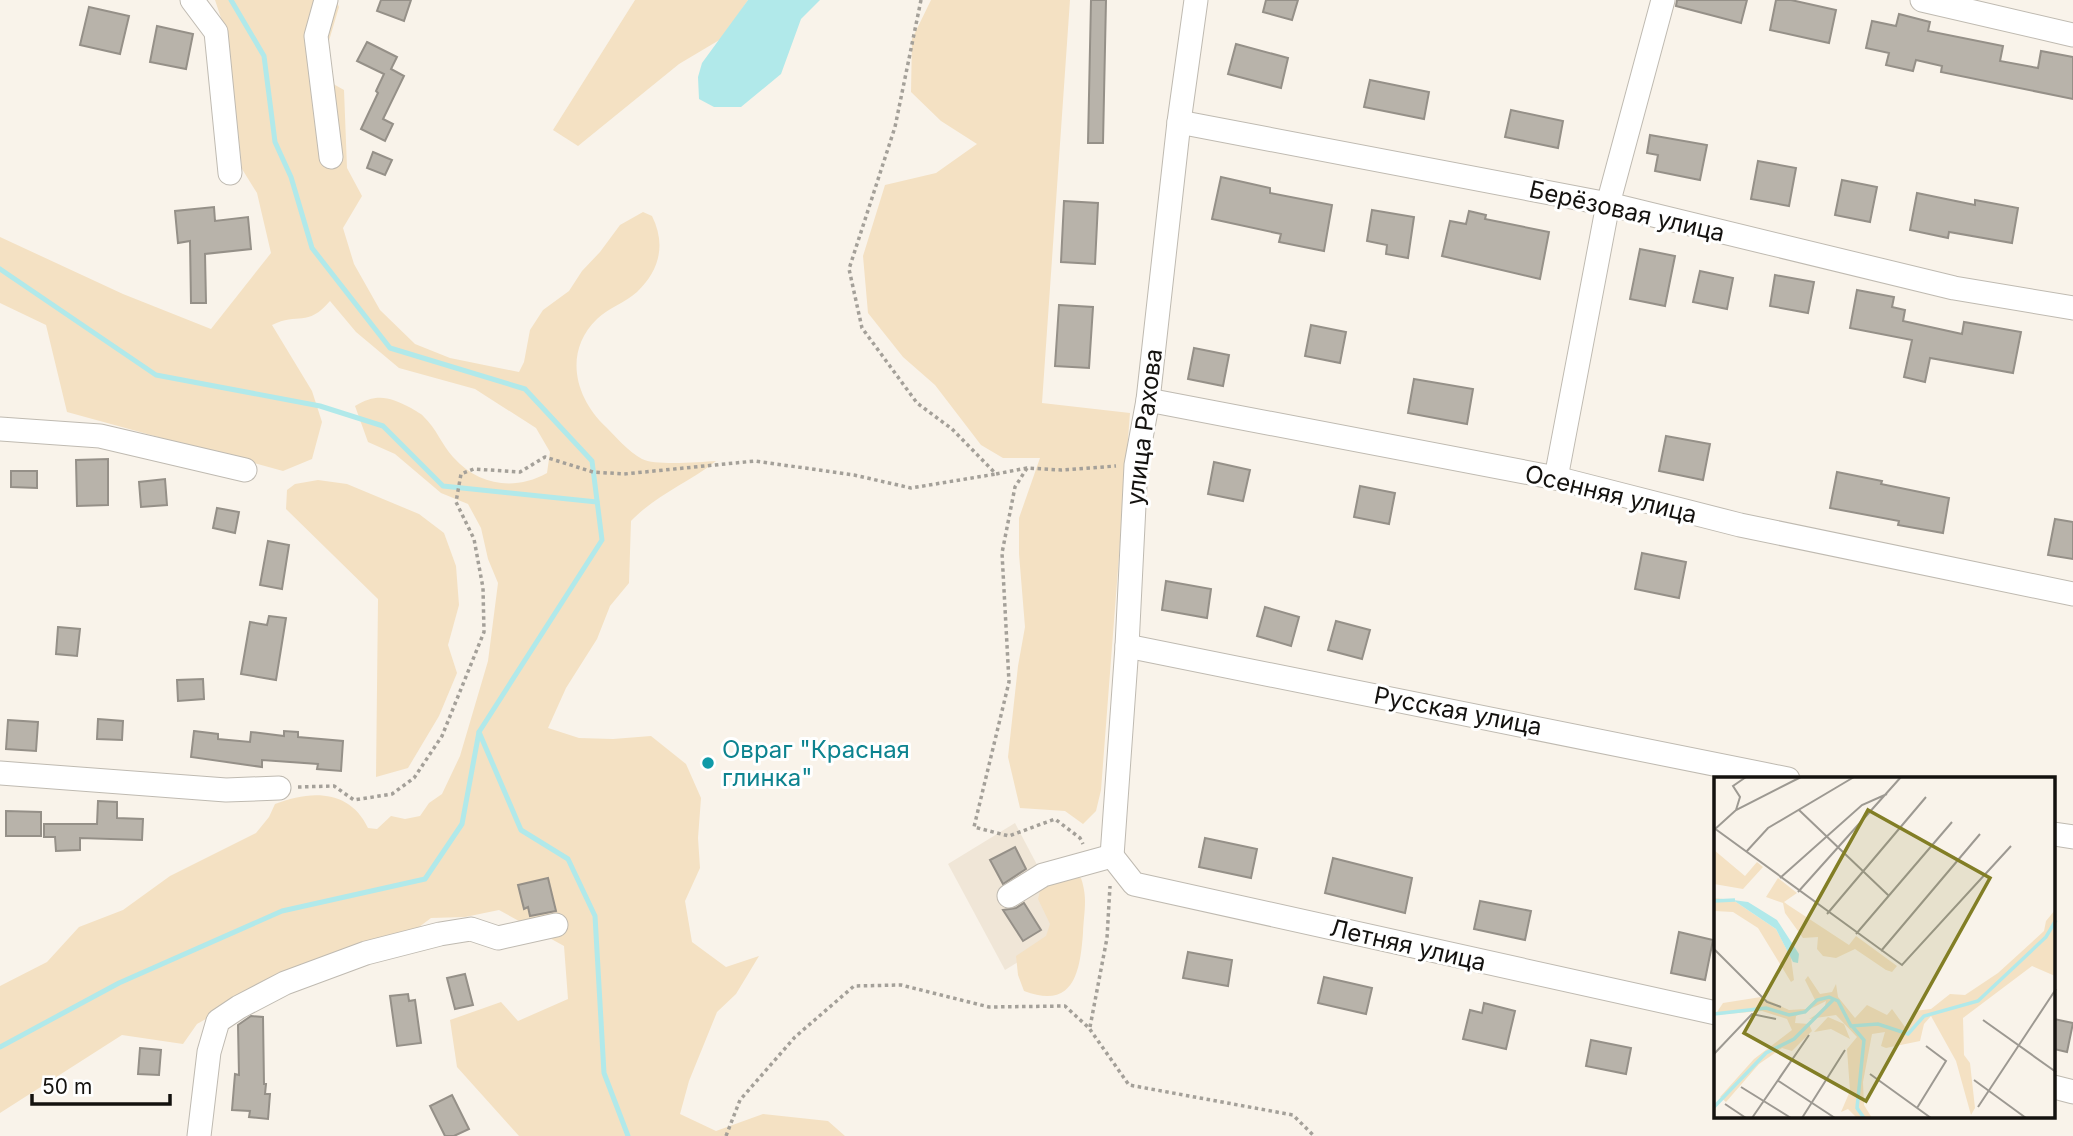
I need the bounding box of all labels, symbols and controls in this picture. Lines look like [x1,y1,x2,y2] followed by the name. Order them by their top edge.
[1526,174,1728,248] street label: Берёзовая улица
[1120,347,1168,507] street label: улица Рахова
[1522,459,1700,529] street label: Осенняя улица
[1372,680,1544,742] street label: Русская улица
[722,735,910,792] place label: Овраг "Красная глинка"
[700,755,716,771] marker: Овраг "Красная глинка"
[1714,777,2056,1118] inset map
[1327,913,1489,977] street label: Летняя улица
[32,1062,170,1106] scale bar
[42,1074,92,1099] text: 50 m

